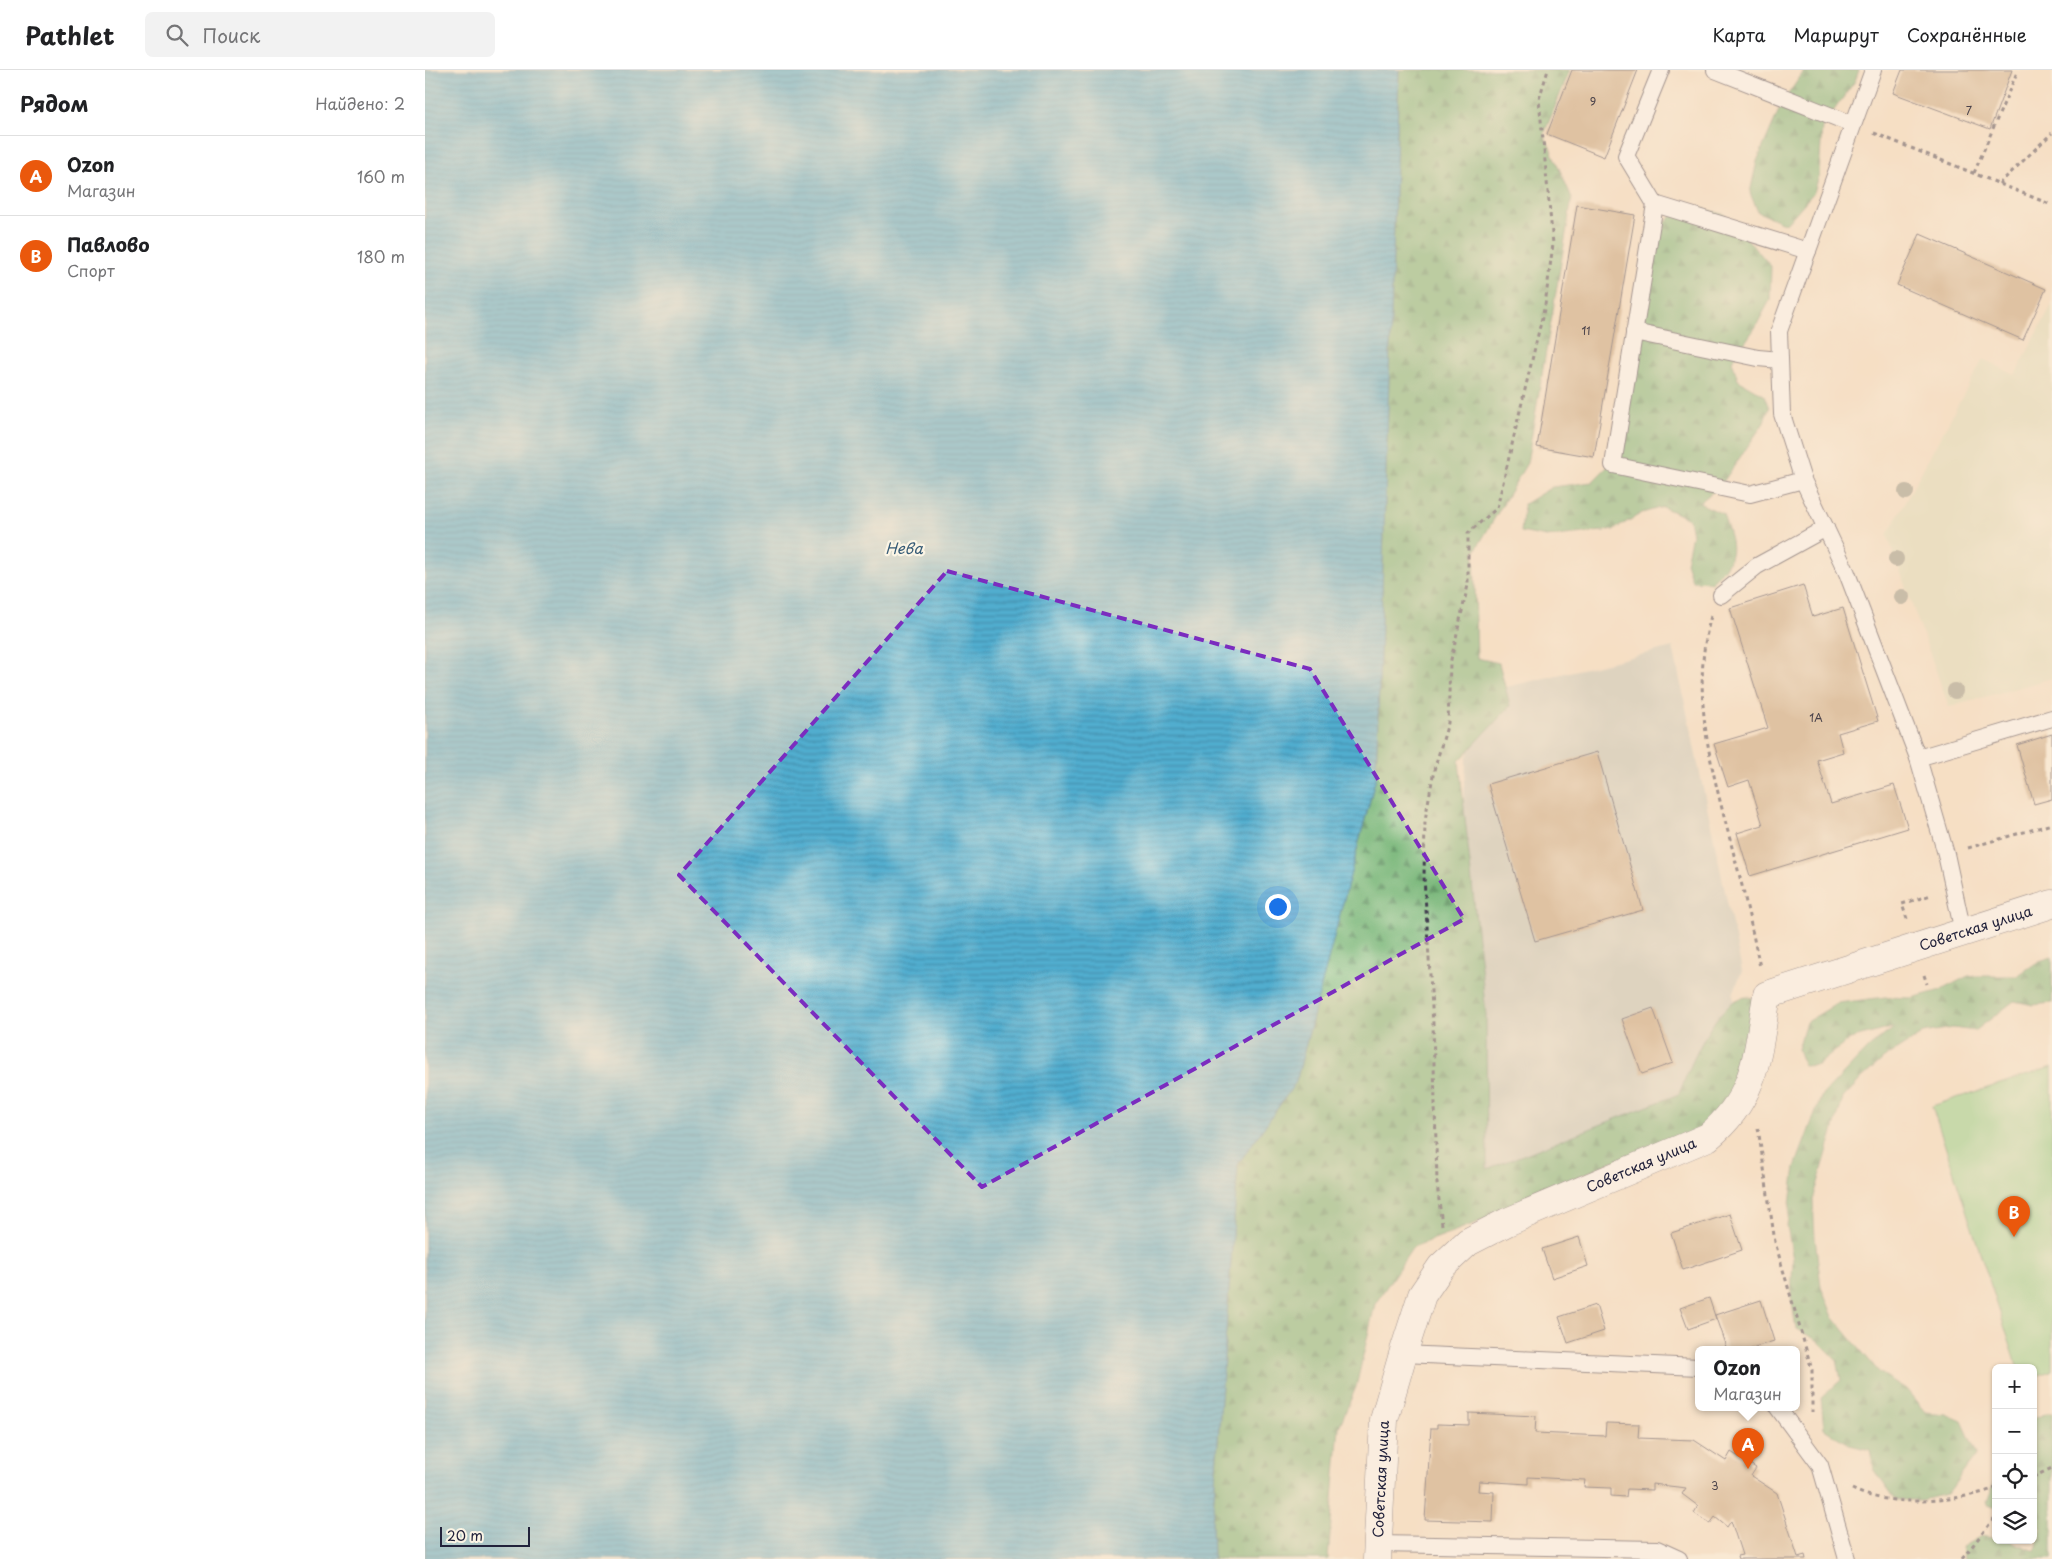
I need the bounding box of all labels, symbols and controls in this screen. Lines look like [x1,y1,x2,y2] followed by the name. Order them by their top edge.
[145,12,495,57] search box
[25,17,115,53] text: Pathlet
[163,21,191,49] icon: search
[203,21,260,49] text: Поиск
[1713,21,1765,48] text: Карта
[1793,21,1879,48] text: Маршрут
[1907,21,2027,48] text: Сохранённые
[20,87,88,119] text: Рядом
[315,91,405,115] text: Найдено: 2
[1590,93,1596,110] house number: 9
[1966,102,1972,119] house number: 7
[67,150,115,178] text: Ozon
[30,164,42,188] text: A
[357,164,405,188] text: 160 m
[67,178,136,202] text: Магазин
[67,230,150,258] text: Павлово
[31,244,41,268] text: B
[357,244,405,268] text: 180 m
[67,258,115,282] text: Спорт
[1581,322,1591,339] house number: 11
[885,536,923,559] water label: Нева
[1809,709,1823,726] house number: 1А
[1265,894,1291,920] your location
[1916,900,2035,956] street label: Советская улица
[1583,1132,1699,1197] street label: Советская улица
[1998,1196,2030,1237] pin: B
[1695,1346,1800,1411] popup
[1713,1353,1761,1381] text: Ozon
[1992,1364,2037,1544] map controls
[1992,1364,2037,1409] button: +
[1713,1381,1782,1405] text: Магазин
[1992,1409,2037,1454] button: −
[1367,1420,1394,1538] street label: Советская улица
[1732,1428,1764,1469] pin: A
[1992,1454,2037,1499] button: locate
[1711,1477,1719,1494] house number: 3
[1992,1499,2037,1544] button: layers
[440,1524,530,1547] scale bar
[447,1525,483,1546] text: 20 m

